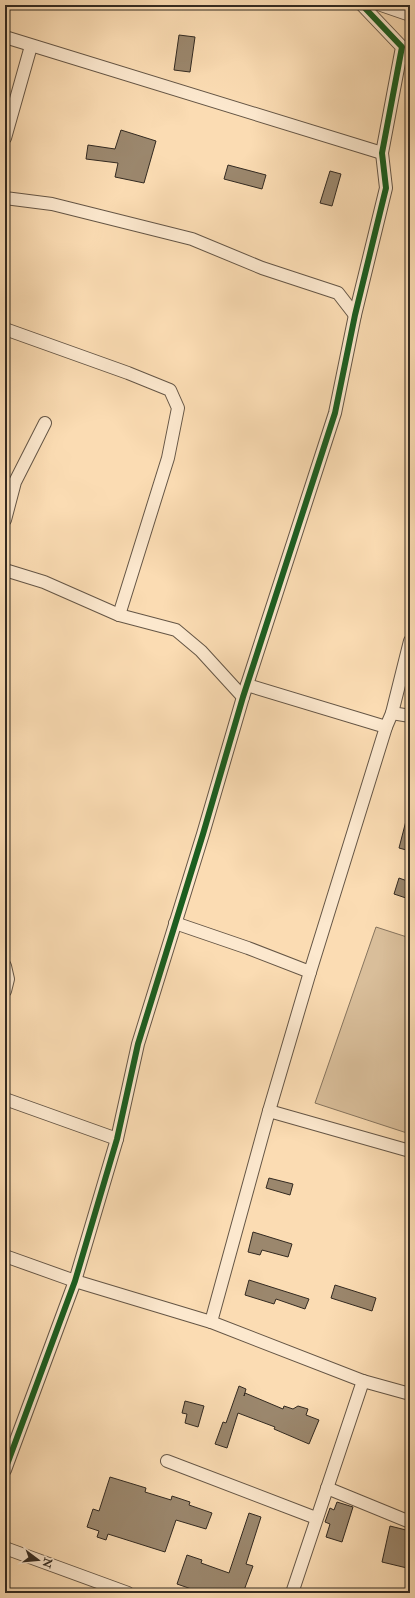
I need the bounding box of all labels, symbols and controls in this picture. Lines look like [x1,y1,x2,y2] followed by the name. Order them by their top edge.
[18,1540,58,1580] north arrow
[39,1555,55,1570] text: N

